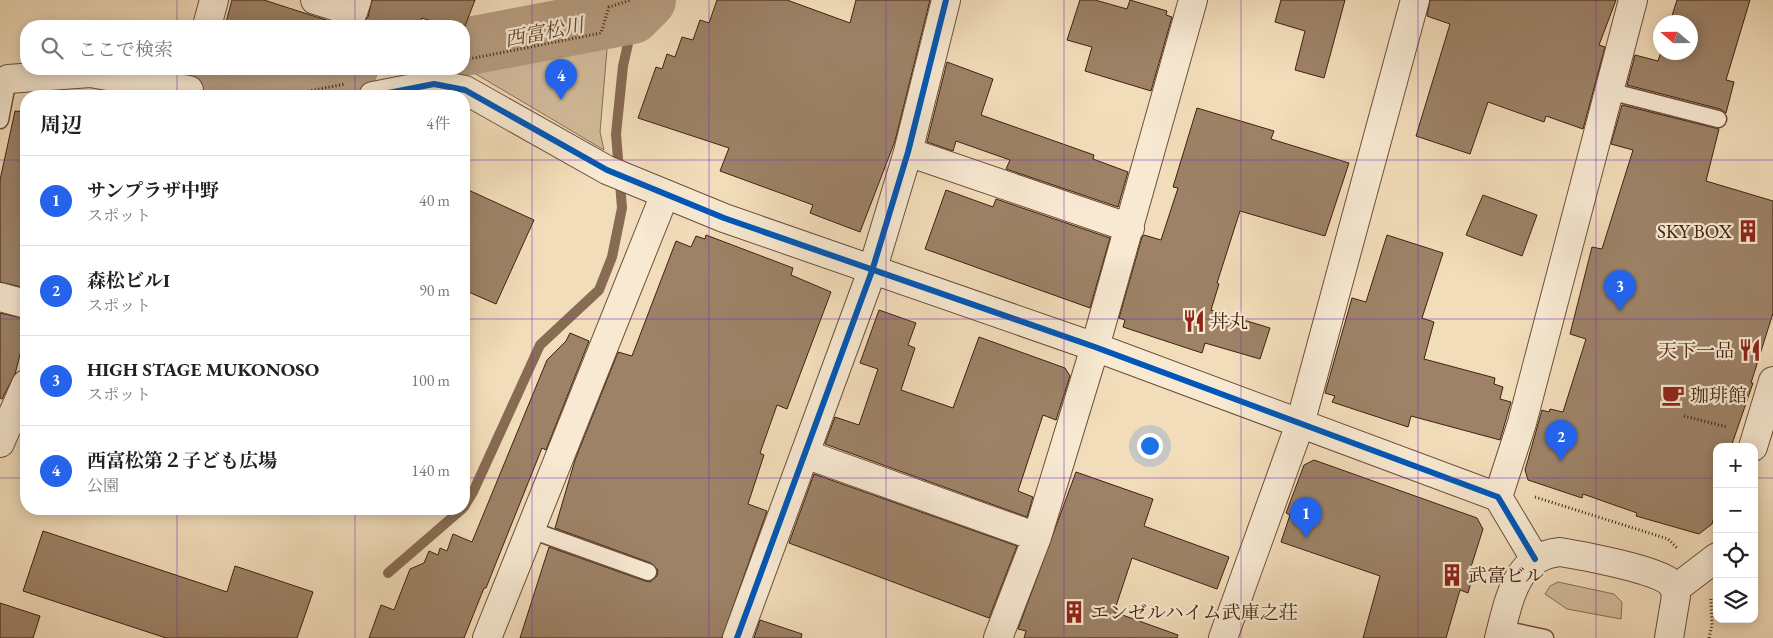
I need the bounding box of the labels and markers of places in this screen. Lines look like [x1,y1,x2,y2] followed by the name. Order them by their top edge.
[545,59,577,100] pin: 4
[1735,218,1761,244] building icon: SKY BOX
[1657,219,1733,244] place label: SKY BOX
[1604,270,1636,311] pin: 3
[1181,308,1207,334] restaurant icon: 丼丸
[1210,309,1248,334] place label: 丼丸
[1737,337,1763,363] restaurant icon: 天下一品
[1658,338,1734,363] place label: 天下一品
[1660,382,1686,408] cafe icon: 珈琲館
[1690,383,1747,408] place label: 珈琲館
[1545,420,1577,461] pin: 2
[1290,497,1322,538] pin: 1
[1439,562,1465,588] building icon: 武富ビル
[1468,563,1544,588] place label: 武富ビル
[1061,599,1087,625] building icon: エンゼルハイム武庫之荘
[1090,600,1298,625] place label: エンゼルハイム武庫之荘

